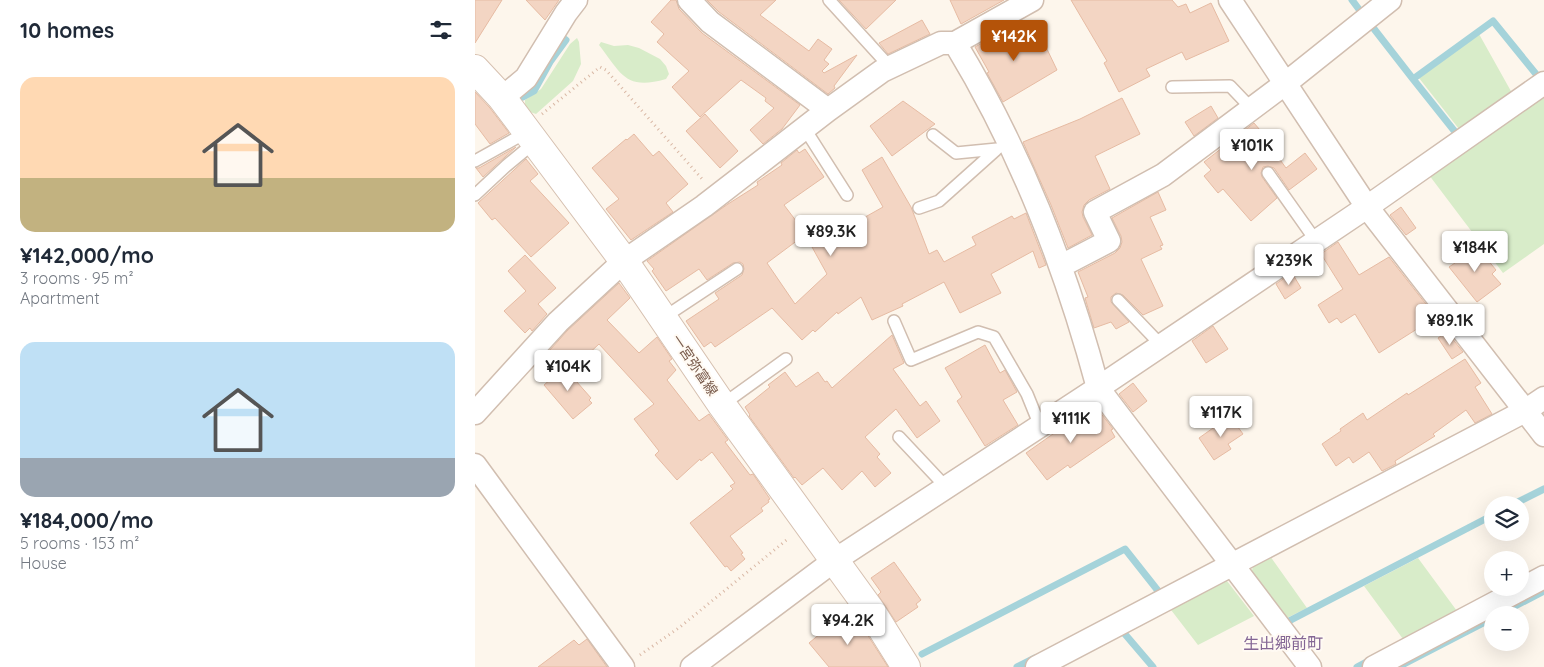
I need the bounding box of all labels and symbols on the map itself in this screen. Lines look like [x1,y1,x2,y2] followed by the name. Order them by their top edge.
[979,20,1049,62] pin: ¥142K
[1217,128,1287,171] pin: ¥101K
[790,214,872,257] pin: ¥89.3K
[1440,230,1510,273] pin: ¥184K
[1254,244,1324,286] pin: ¥239K
[1409,304,1491,346] pin: ¥89.1K
[668,331,722,399] street label: 一宮弥富線
[533,350,603,392] pin: ¥104K
[1186,396,1256,438] pin: ¥117K
[1036,402,1106,444] pin: ¥111K
[807,604,889,646] pin: ¥94.2K
[1243,633,1323,653] district label: 生出郷前町

